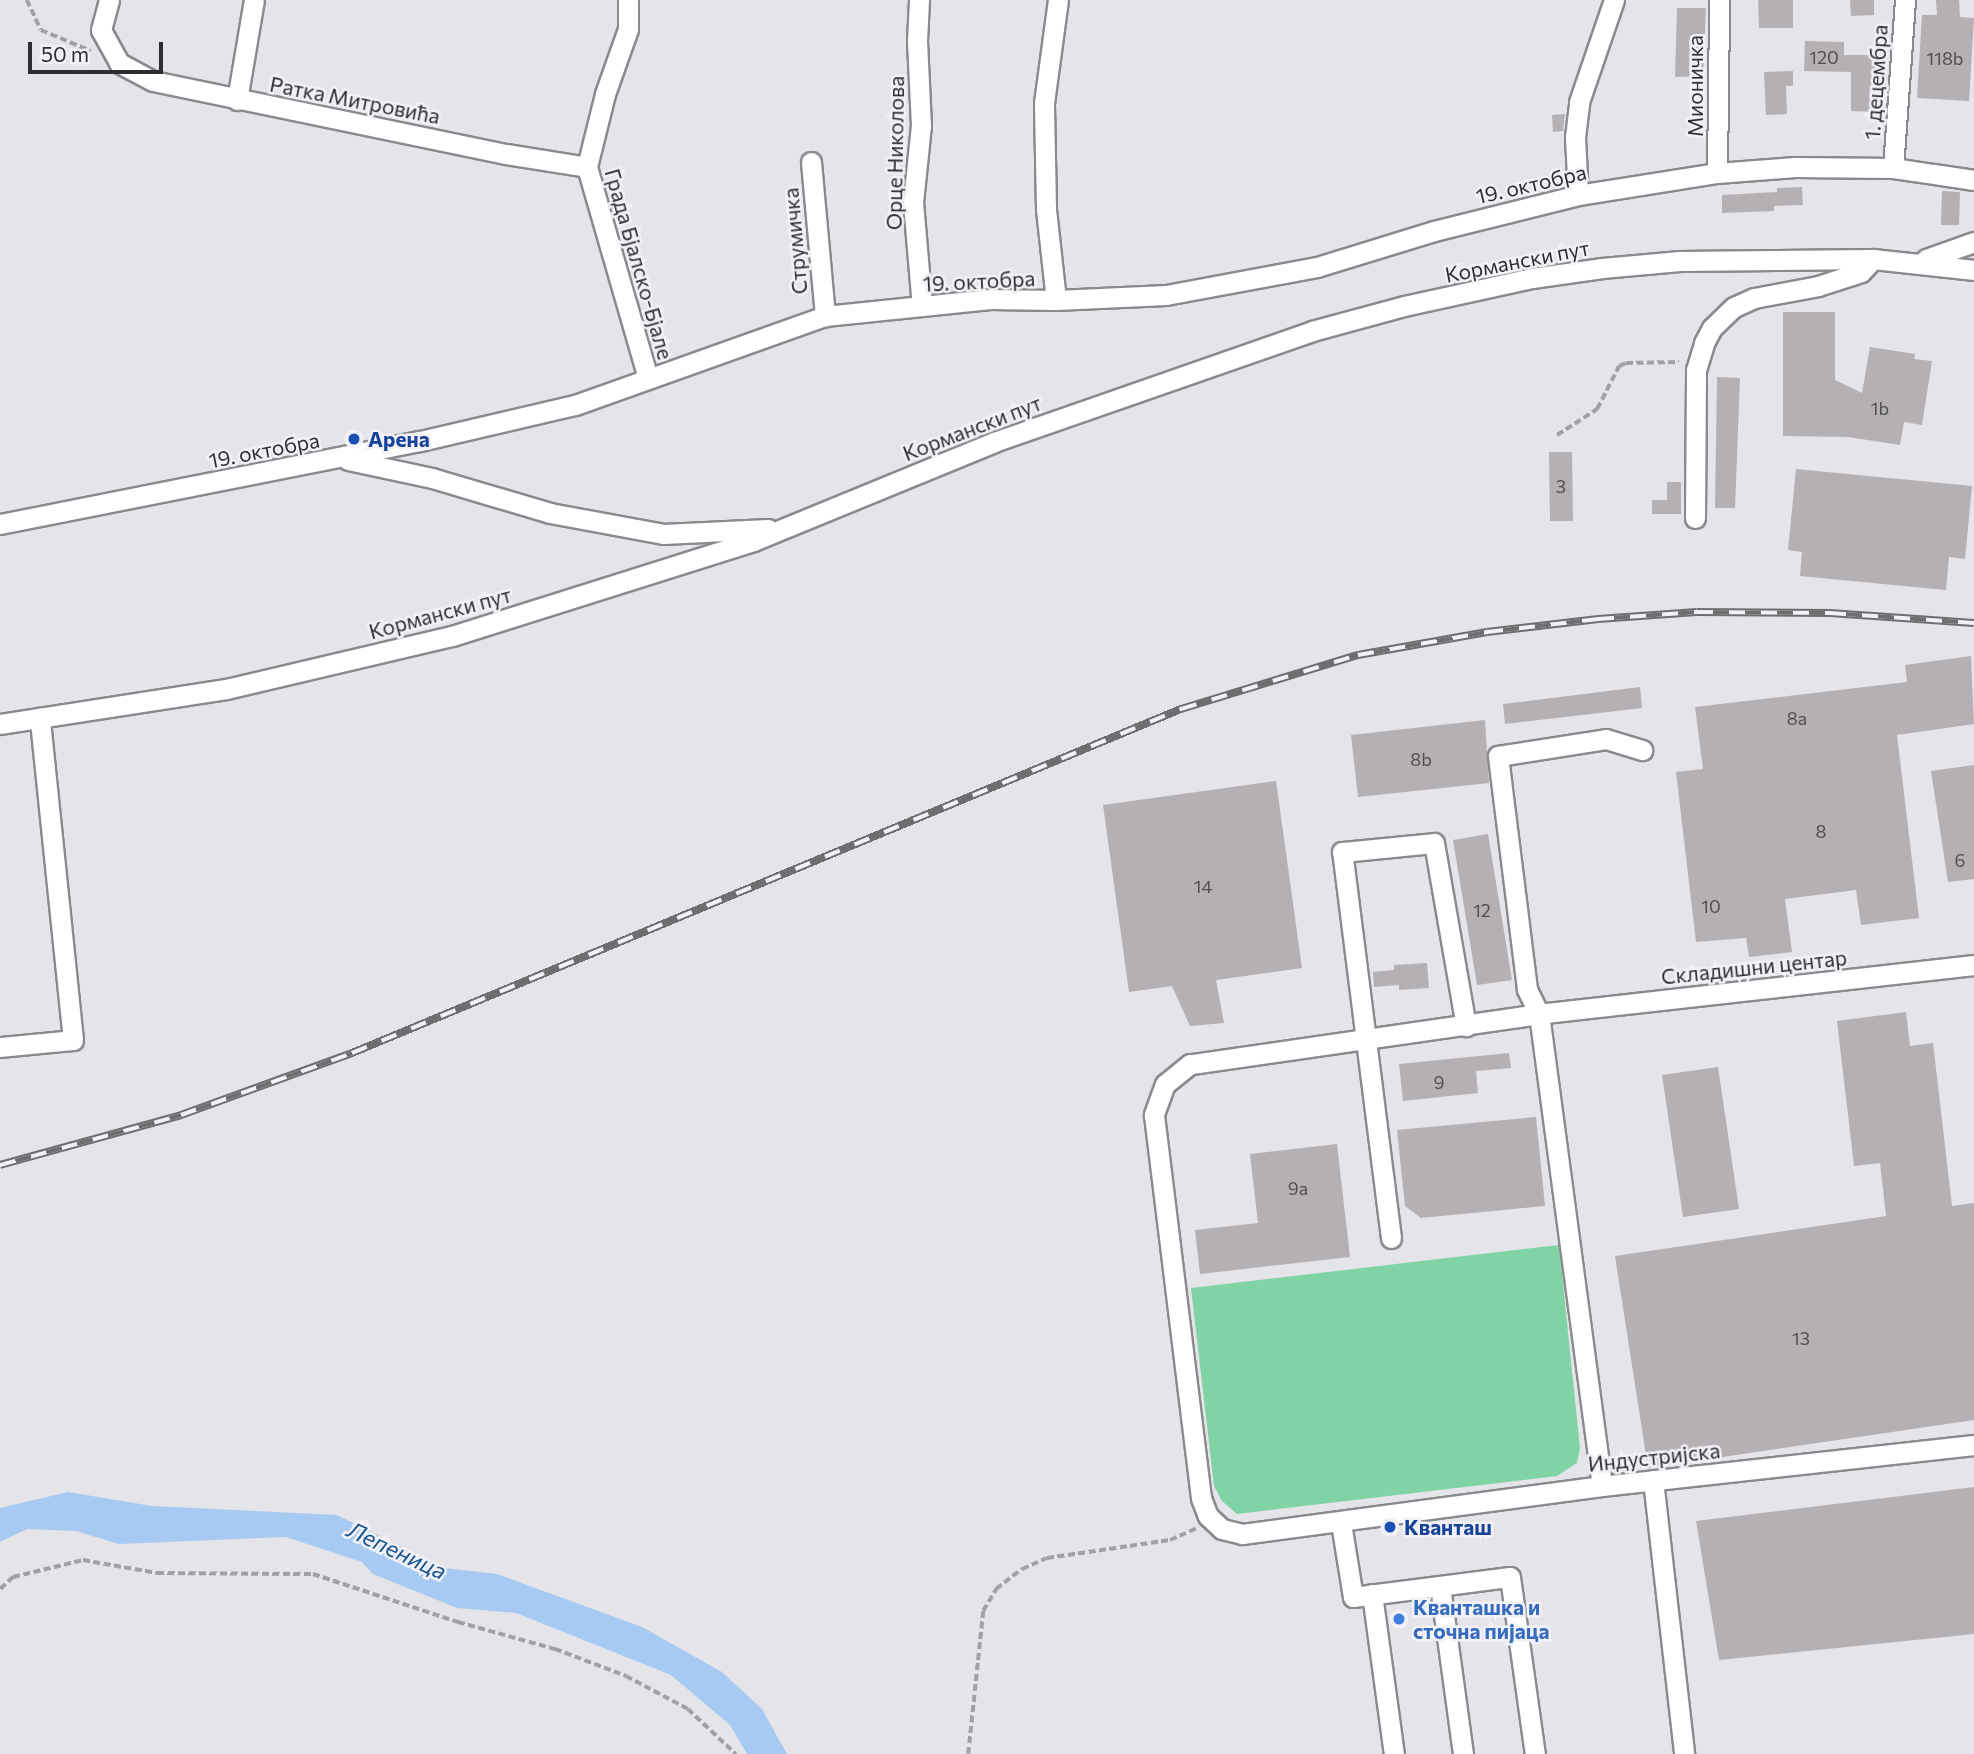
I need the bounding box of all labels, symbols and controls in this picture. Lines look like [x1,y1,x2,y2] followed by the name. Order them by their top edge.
[1859,24,1893,140] street label: 1. децембра
[32,28,166,72] scale bar
[1682,35,1708,137] street label: Мионичка
[41,41,89,66] text: 50 m
[1809,46,1839,68] house number: 120
[1927,47,1963,69] house number: 118b
[268,71,442,129] street label: Ратка Митровића
[881,76,909,230] street label: Орце Николова
[1473,159,1589,209] street label: 19. октобра
[600,166,678,362] street label: Града Бјалско-Бјале
[778,187,812,295] street label: Струмичка
[1443,235,1591,287] street label: Кормански пут
[922,265,1036,297] street label: 19. октобра
[899,390,1045,466] street label: Кормански пут
[1871,397,1889,419] house number: 1b
[368,426,430,452] place label: Арена
[206,427,322,473] street label: 19. октобра
[346,431,362,447] marker: Арена
[1556,475,1566,497] house number: 3
[366,582,514,644] street label: Кормански пут
[1787,707,1807,729] house number: 8a
[1410,748,1432,770] house number: 8b
[1816,820,1826,842] house number: 8
[1955,849,1965,871] house number: 6
[1194,875,1212,897] house number: 14
[1701,895,1721,917] house number: 10
[1473,899,1491,921] house number: 12
[1660,945,1848,989] street label: Складишни центар
[1434,1071,1444,1093] house number: 9
[1288,1177,1308,1199] house number: 9a
[1792,1327,1810,1349] house number: 13
[1587,1438,1721,1476] street label: Индустријска
[1404,1514,1492,1540] place label: Кванташ
[343,1515,451,1585] water label: Лепеница
[1382,1519,1398,1535] marker: Кванташ
[1413,1594,1549,1644] place label: Кванташка и сточна пијаца
[1391,1611,1407,1627] marker: Кванташка и сточна пијаца

